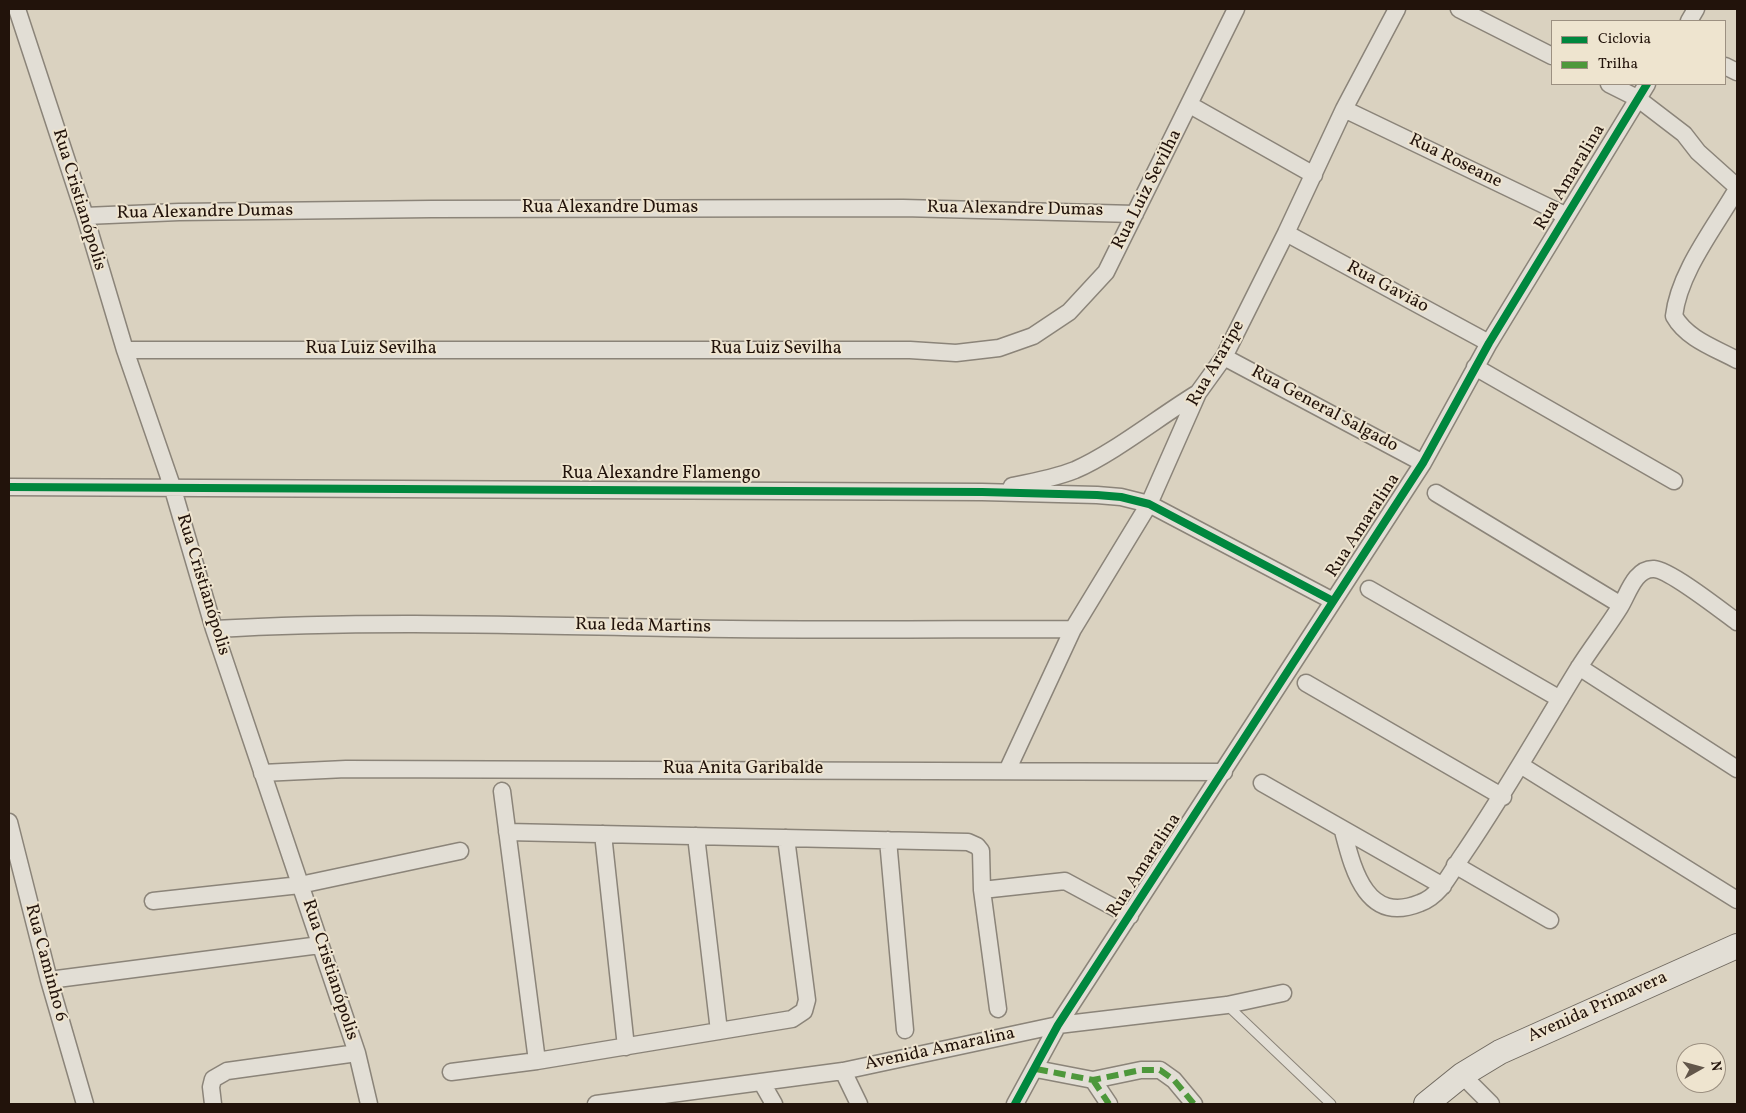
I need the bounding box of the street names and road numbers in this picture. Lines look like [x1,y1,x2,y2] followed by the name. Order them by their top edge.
[1531,121,1611,235] street label: Rua Amaralina
[1109,126,1187,254] street label: Rua Luiz Sevilha
[46,127,110,273] street label: Rua Cristianópolis
[1405,130,1505,194] street label: Rua Roseane
[522,198,698,220] street label: Rua Alexandre Dumas
[927,198,1103,222] street label: Rua Alexandre Dumas
[117,201,293,225] street label: Rua Alexandre Dumas
[1342,257,1432,319] street label: Rua Gavião
[1184,317,1250,411] street label: Rua Araripe
[305,339,437,361] street label: Rua Luiz Sevilha
[710,339,842,361] street label: Rua Luiz Sevilha
[1247,362,1401,458] street label: Rua General Salgado
[562,464,760,486] street label: Rua Alexandre Flamengo
[1322,470,1406,582] street label: Rua Amaralina
[170,512,234,658] street label: Rua Cristianópolis
[575,615,711,639] street label: Rua Ieda Martins
[663,759,823,781] street label: Rua Anita Garibalde
[1103,810,1187,922] street label: Rua Amaralina
[296,897,362,1043] street label: Rua Cristianópolis
[19,902,71,1024] street label: Rua Caminho 6
[1525,968,1671,1048] street label: Avenida Primavera
[863,1024,1017,1076] street label: Avenida Amaralina

